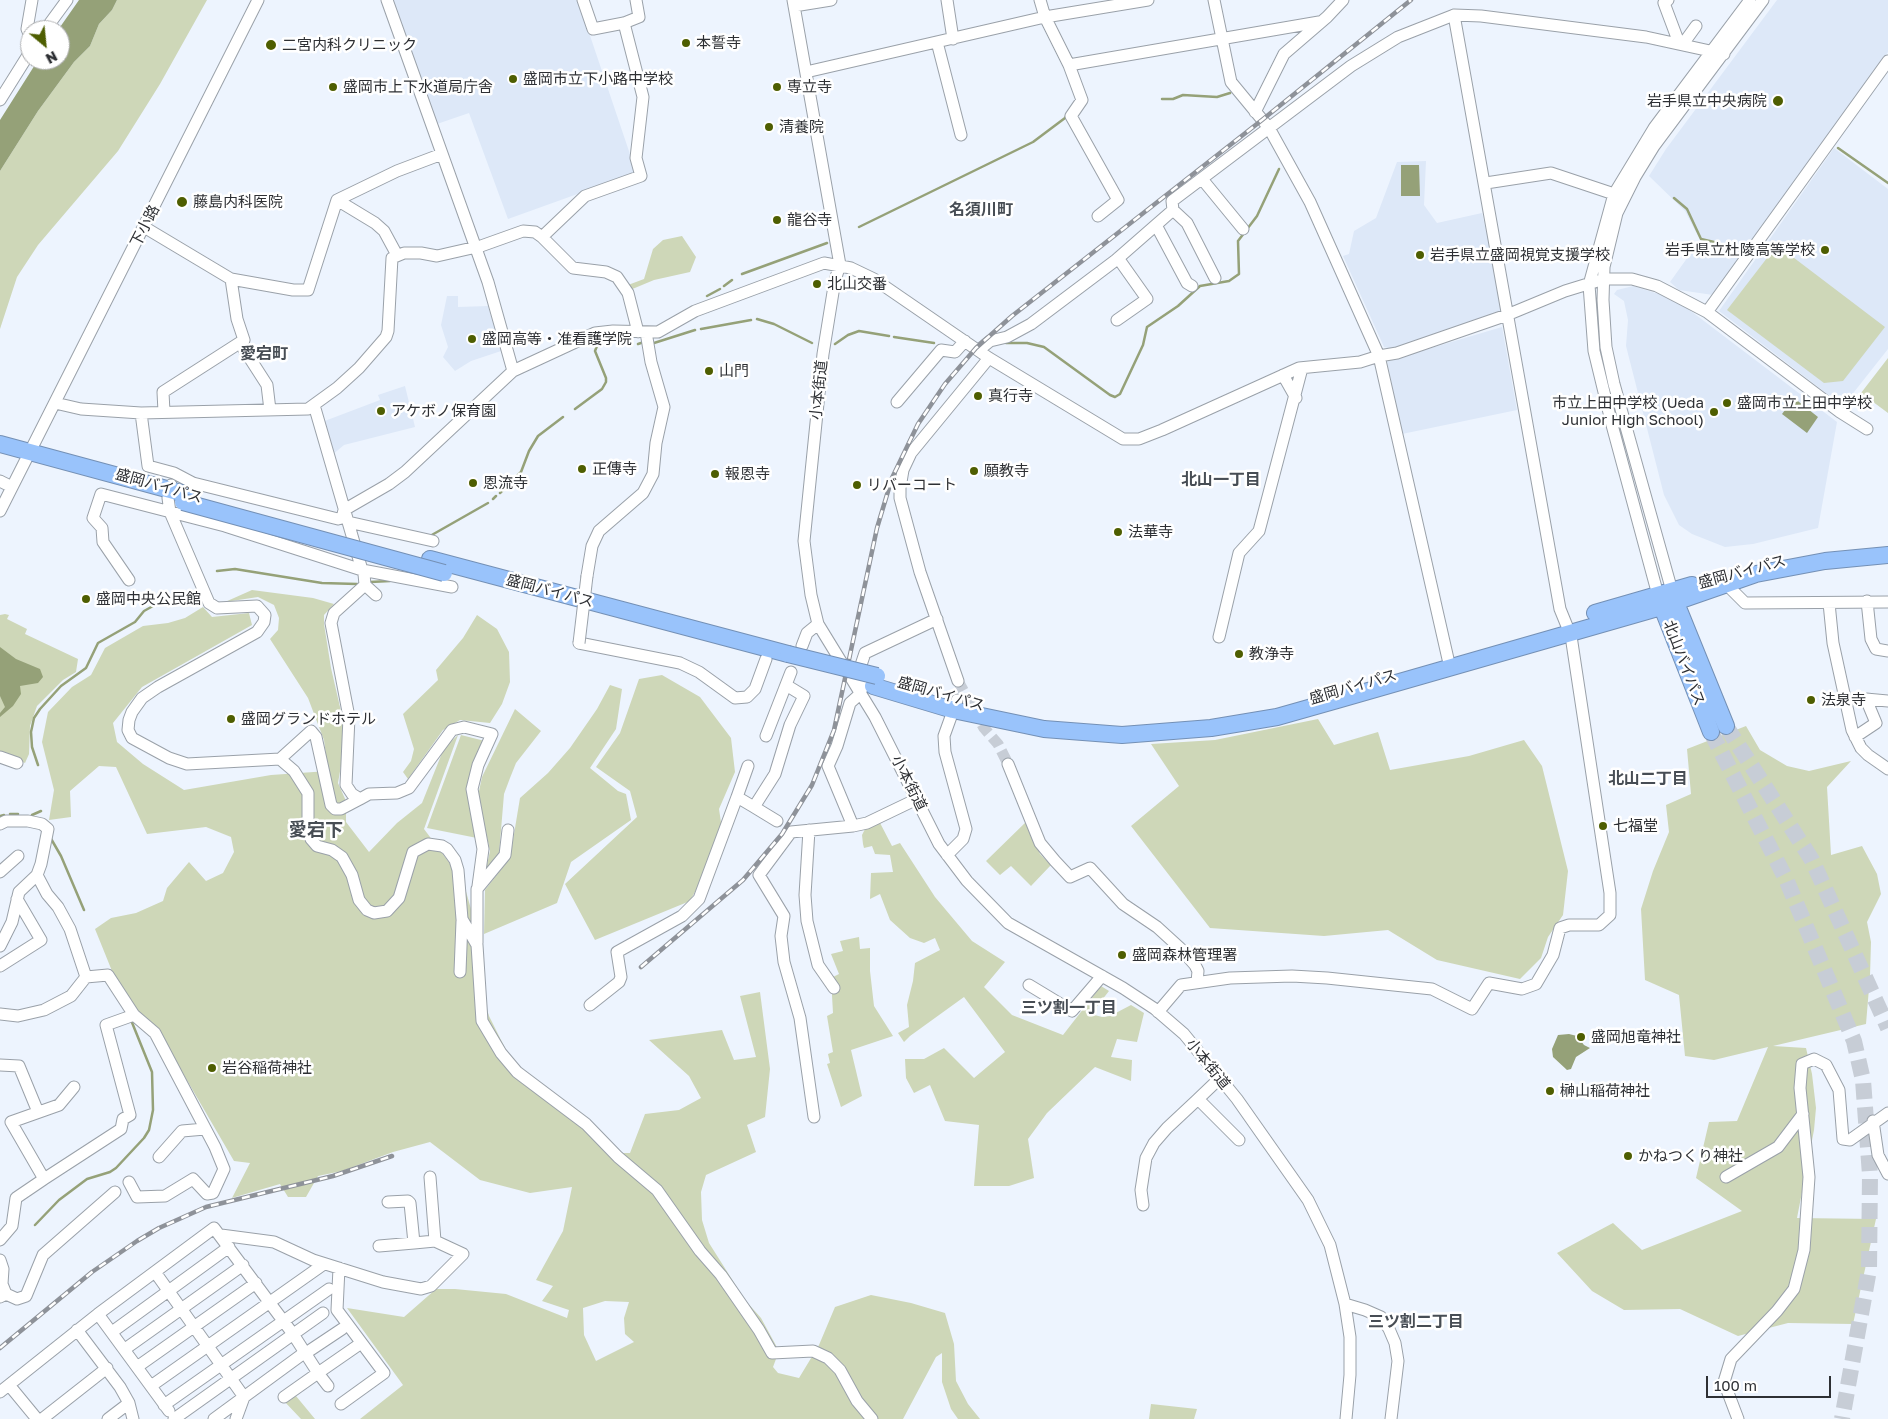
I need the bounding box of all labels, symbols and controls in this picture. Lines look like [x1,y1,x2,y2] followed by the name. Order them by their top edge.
[20,20,70,70] north arrow
[696,34,741,52] place label: 本誓寺
[282,36,417,54] place label: 二宮内科クリニック
[680,37,692,49] marker: 本誓寺
[264,38,278,52] marker: 二宮内科クリニック
[43,48,61,68] text: N
[523,70,673,88] place label: 盛岡市立下小路中学校
[507,73,519,85] marker: 盛岡市立下小路中学校
[343,78,493,96] place label: 盛岡市上下水道局庁舎
[787,78,832,96] place label: 専立寺
[327,81,339,93] marker: 盛岡市上下水道局庁舎
[771,81,783,93] marker: 専立寺
[1647,92,1767,110] place label: 岩手県立中央病院
[1771,94,1785,108] marker: 岩手県立中央病院
[779,118,824,136] place label: 清養院
[763,121,775,133] marker: 清養院
[193,193,283,211] place label: 藤島内科医院
[175,195,189,209] marker: 藤島内科医院
[949,200,1013,220] district label: 名須川町
[127,202,163,250] street label: 下小路
[787,211,832,229] place label: 龍谷寺
[771,214,783,226] marker: 龍谷寺
[1665,241,1815,259] place label: 岩手県立杜陵高等学校
[1819,244,1831,256] marker: 岩手県立杜陵高等学校
[1430,246,1610,264] place label: 岩手県立盛岡視覚支援学校
[1414,249,1426,261] marker: 岩手県立盛岡視覚支援学校
[827,275,887,293] place label: 北山交番
[811,278,823,290] marker: 北山交番
[482,330,632,348] place label: 盛岡高等・准看護学院
[466,333,478,345] marker: 盛岡高等・准看護学院
[240,344,288,364] district label: 愛宕町
[807,359,831,421] street label: 小本街道
[719,362,749,380] place label: 山門
[703,365,715,377] marker: 山門
[988,387,1033,405] place label: 真行寺
[972,390,984,402] marker: 真行寺
[1552,394,1704,429] place label: 市立上田中学校 (Ueda Junior High School)
[1737,394,1872,412] place label: 盛岡市立上田中学校
[1721,397,1733,409] marker: 盛岡市立上田中学校
[391,402,496,420] place label: アケボノ保育園
[375,405,387,417] marker: アケボノ保育園
[1708,406,1720,418] marker: 市立上田中学校 (Ueda Junior High School)
[592,460,637,478] place label: 正傳寺
[984,462,1029,480] place label: 願教寺
[576,463,588,475] marker: 正傳寺
[113,465,205,507] street label: 盛岡バイパス
[725,465,770,483] place label: 報恩寺
[968,465,980,477] marker: 願教寺
[709,468,721,480] marker: 報恩寺
[1181,470,1261,490] district label: 北山一丁目
[483,474,528,492] place label: 恩流寺
[867,476,957,494] place label: リバーコート
[467,477,479,489] marker: 恩流寺
[851,479,863,491] marker: リバーコート
[1128,523,1173,541] place label: 法華寺
[1112,526,1124,538] marker: 法華寺
[1696,552,1788,592] street label: 盛岡バイパス
[504,571,596,611] street label: 盛岡バイパス
[96,590,201,608] place label: 盛岡中央公民館
[80,593,92,605] marker: 盛岡中央公民館
[1659,618,1709,708] street label: 北山バイパス
[1249,645,1294,663] place label: 教浄寺
[1233,648,1245,660] marker: 教浄寺
[1307,666,1399,708] street label: 盛岡バイパス
[895,673,987,715] street label: 盛岡バイパス
[1821,691,1866,709] place label: 法泉寺
[1805,694,1817,706] marker: 法泉寺
[241,710,376,728] place label: 盛岡グランドホテル
[225,713,237,725] marker: 盛岡グランドホテル
[887,752,931,814] street label: 小本街道
[1608,769,1688,789] district label: 北山二丁目
[1613,817,1658,835] place label: 七福堂
[289,819,343,841] district label: 愛宕下
[1597,820,1609,832] marker: 七福堂
[1132,946,1237,964] place label: 盛岡森林管理署
[1116,949,1128,961] marker: 盛岡森林管理署
[1021,998,1117,1018] district label: 三ツ割一丁目
[1591,1028,1681,1046] place label: 盛岡旭竜神社
[1575,1031,1587,1043] marker: 盛岡旭竜神社
[1182,1035,1234,1093] street label: 小本街道
[222,1059,312,1077] place label: 岩谷稲荷神社
[206,1062,218,1074] marker: 岩谷稲荷神社
[1560,1082,1650,1100] place label: 榊山稲荷神社
[1544,1085,1556,1097] marker: 榊山稲荷神社
[1638,1147,1743,1165] place label: かねつくり神社
[1622,1150,1634,1162] marker: かねつくり神社
[1368,1312,1464,1332] district label: 三ツ割二丁目
[1708,1366,1833,1398] scale bar
[1714,1376,1757,1394] text: 100 m

